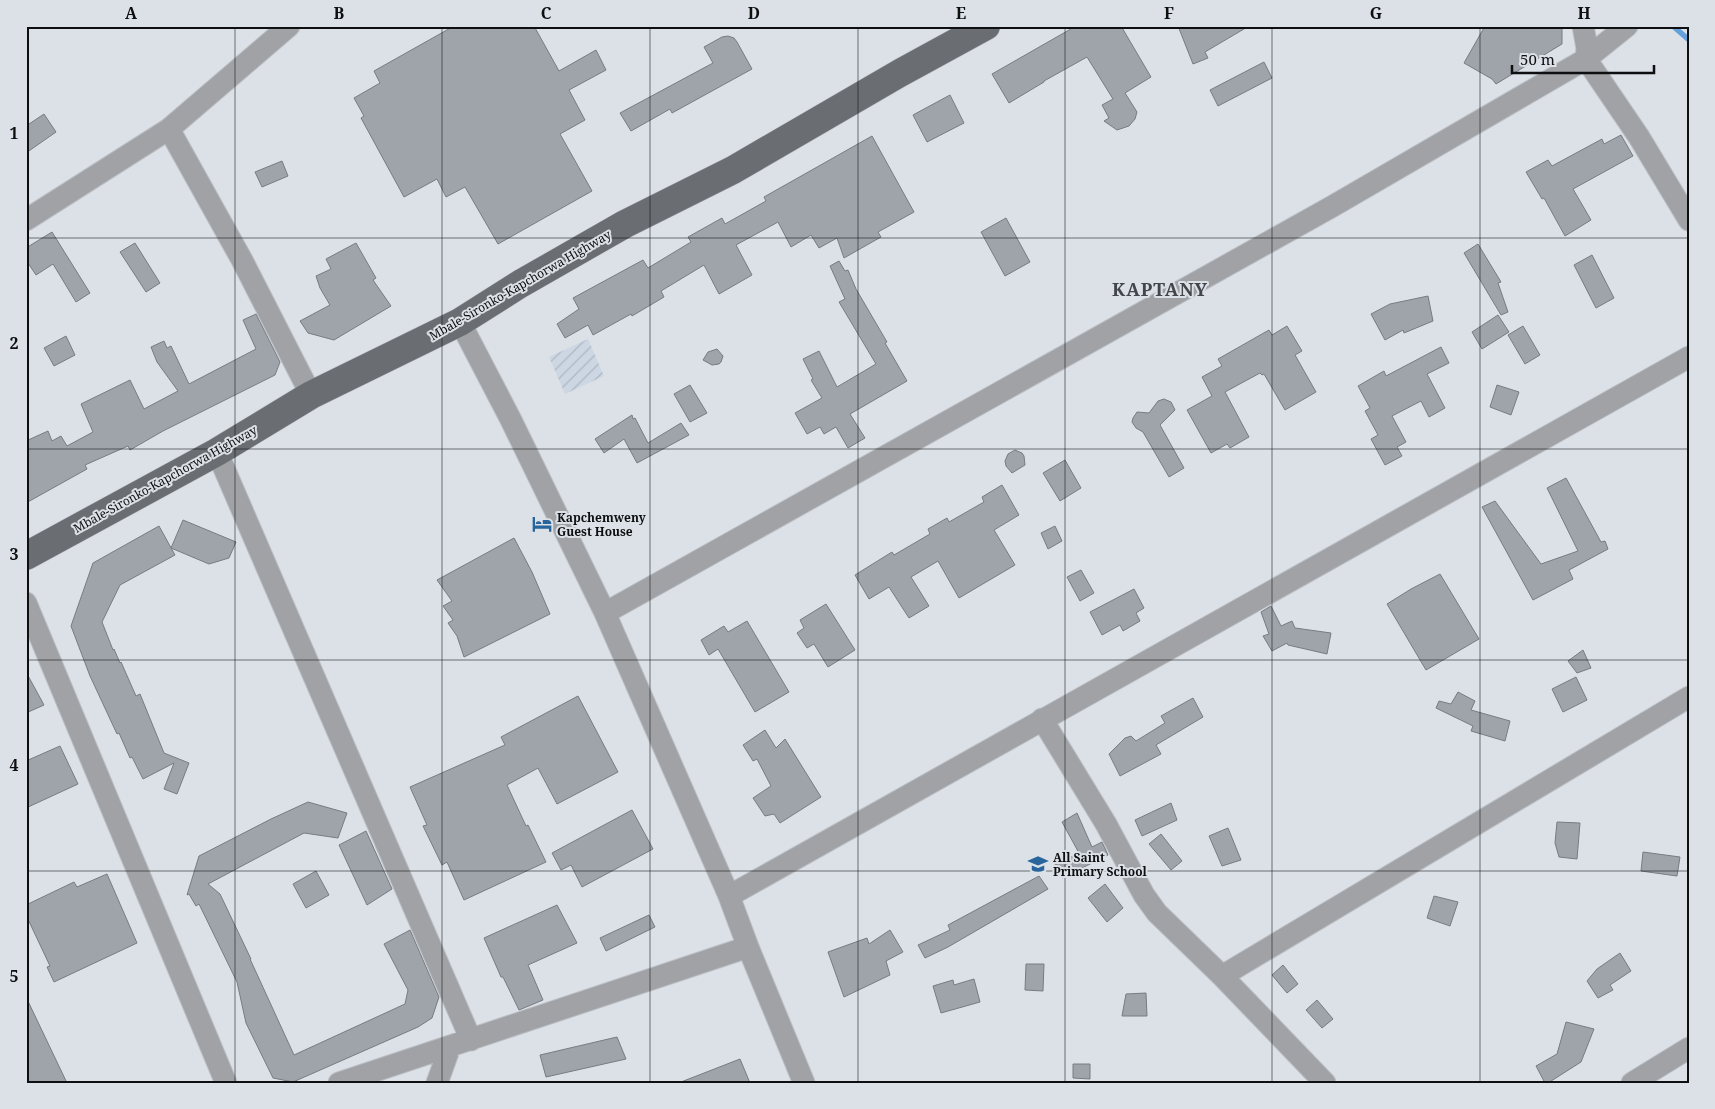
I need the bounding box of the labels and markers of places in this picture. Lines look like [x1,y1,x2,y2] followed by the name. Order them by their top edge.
[557,509,646,540] place label: Kapchemweny Guest House
[531,513,553,535] hotel icon: Kapchemweny Guest House
[1053,849,1148,880] place label: All Saint Primary School
[1027,853,1049,875] school or university icon: All Saint Primary School

